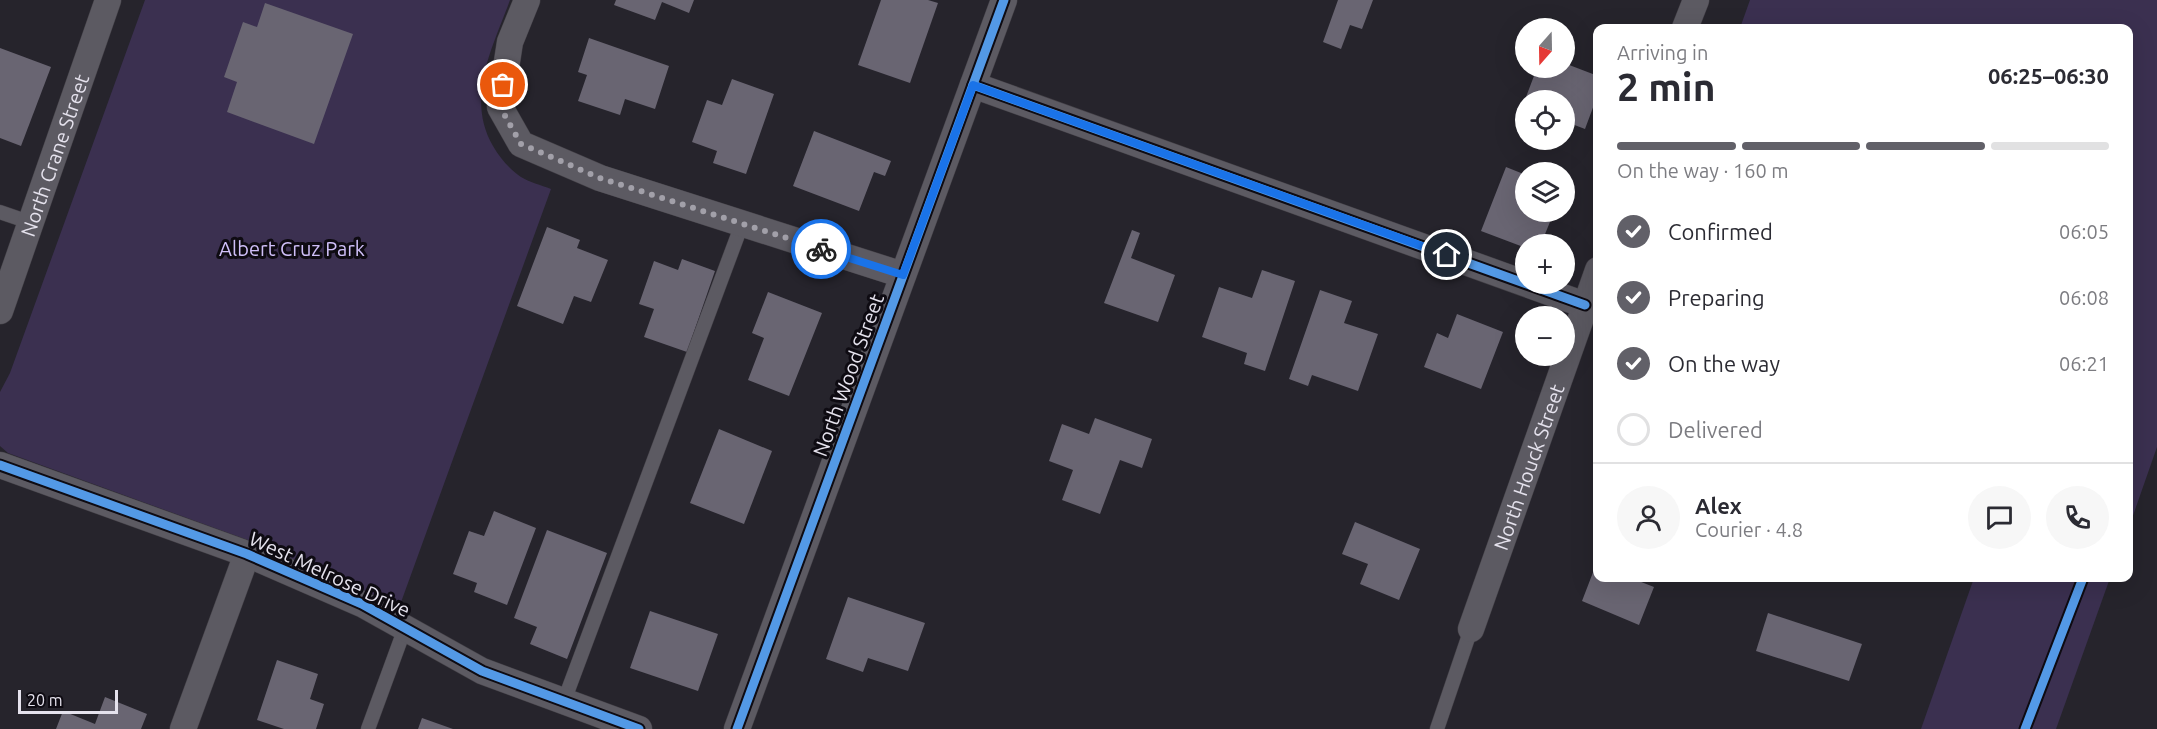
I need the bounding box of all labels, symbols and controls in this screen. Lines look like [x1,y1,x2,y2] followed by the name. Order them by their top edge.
[1515,18,1575,78] north arrow
[1515,18,1575,366] map controls
[1617,41,1708,64] text: Arriving in
[477,59,528,110] pin
[1988,63,2109,88] text: 06:25–06:30
[1617,65,1716,108] text: 2 min
[486,68,519,101] icon: bag
[15,71,93,239] street label: North Crane Street
[1515,90,1575,150] button: locate
[1617,159,1789,182] text: On the way · 160 m
[1515,162,1575,222] button: layers
[1617,215,1650,248] icon: check
[791,219,851,279] courier
[1668,219,1773,244] text: Confirmed
[2059,220,2109,243] text: 06:05
[1421,229,1472,280] pin
[805,233,838,266] icon: bike
[1515,234,1575,294] button: +
[219,237,365,260] park label: Albert Cruz Park
[1430,238,1463,271] icon: home
[1617,281,1650,314] icon: check
[1668,285,1765,310] text: Preparing
[2059,286,2109,309] text: 06:08
[808,291,888,459] street label: North Wood Street
[1515,306,1575,366] button: −
[1617,347,1650,380] icon: check
[1668,351,1780,376] text: On the way
[2059,352,2109,375] text: 06:21
[1488,381,1568,553] street label: North Houck Street
[1668,417,1763,442] text: Delivered
[1617,486,1680,549] button: person
[1968,486,2031,549] button: chat
[2046,486,2109,549] button: phone
[1695,493,1742,518] text: Alex
[1695,518,1803,541] text: Courier · 4.8
[246,527,414,621] street label: West Melrose Drive
[18,687,118,714] scale bar
[27,691,63,709] text: 20 m

